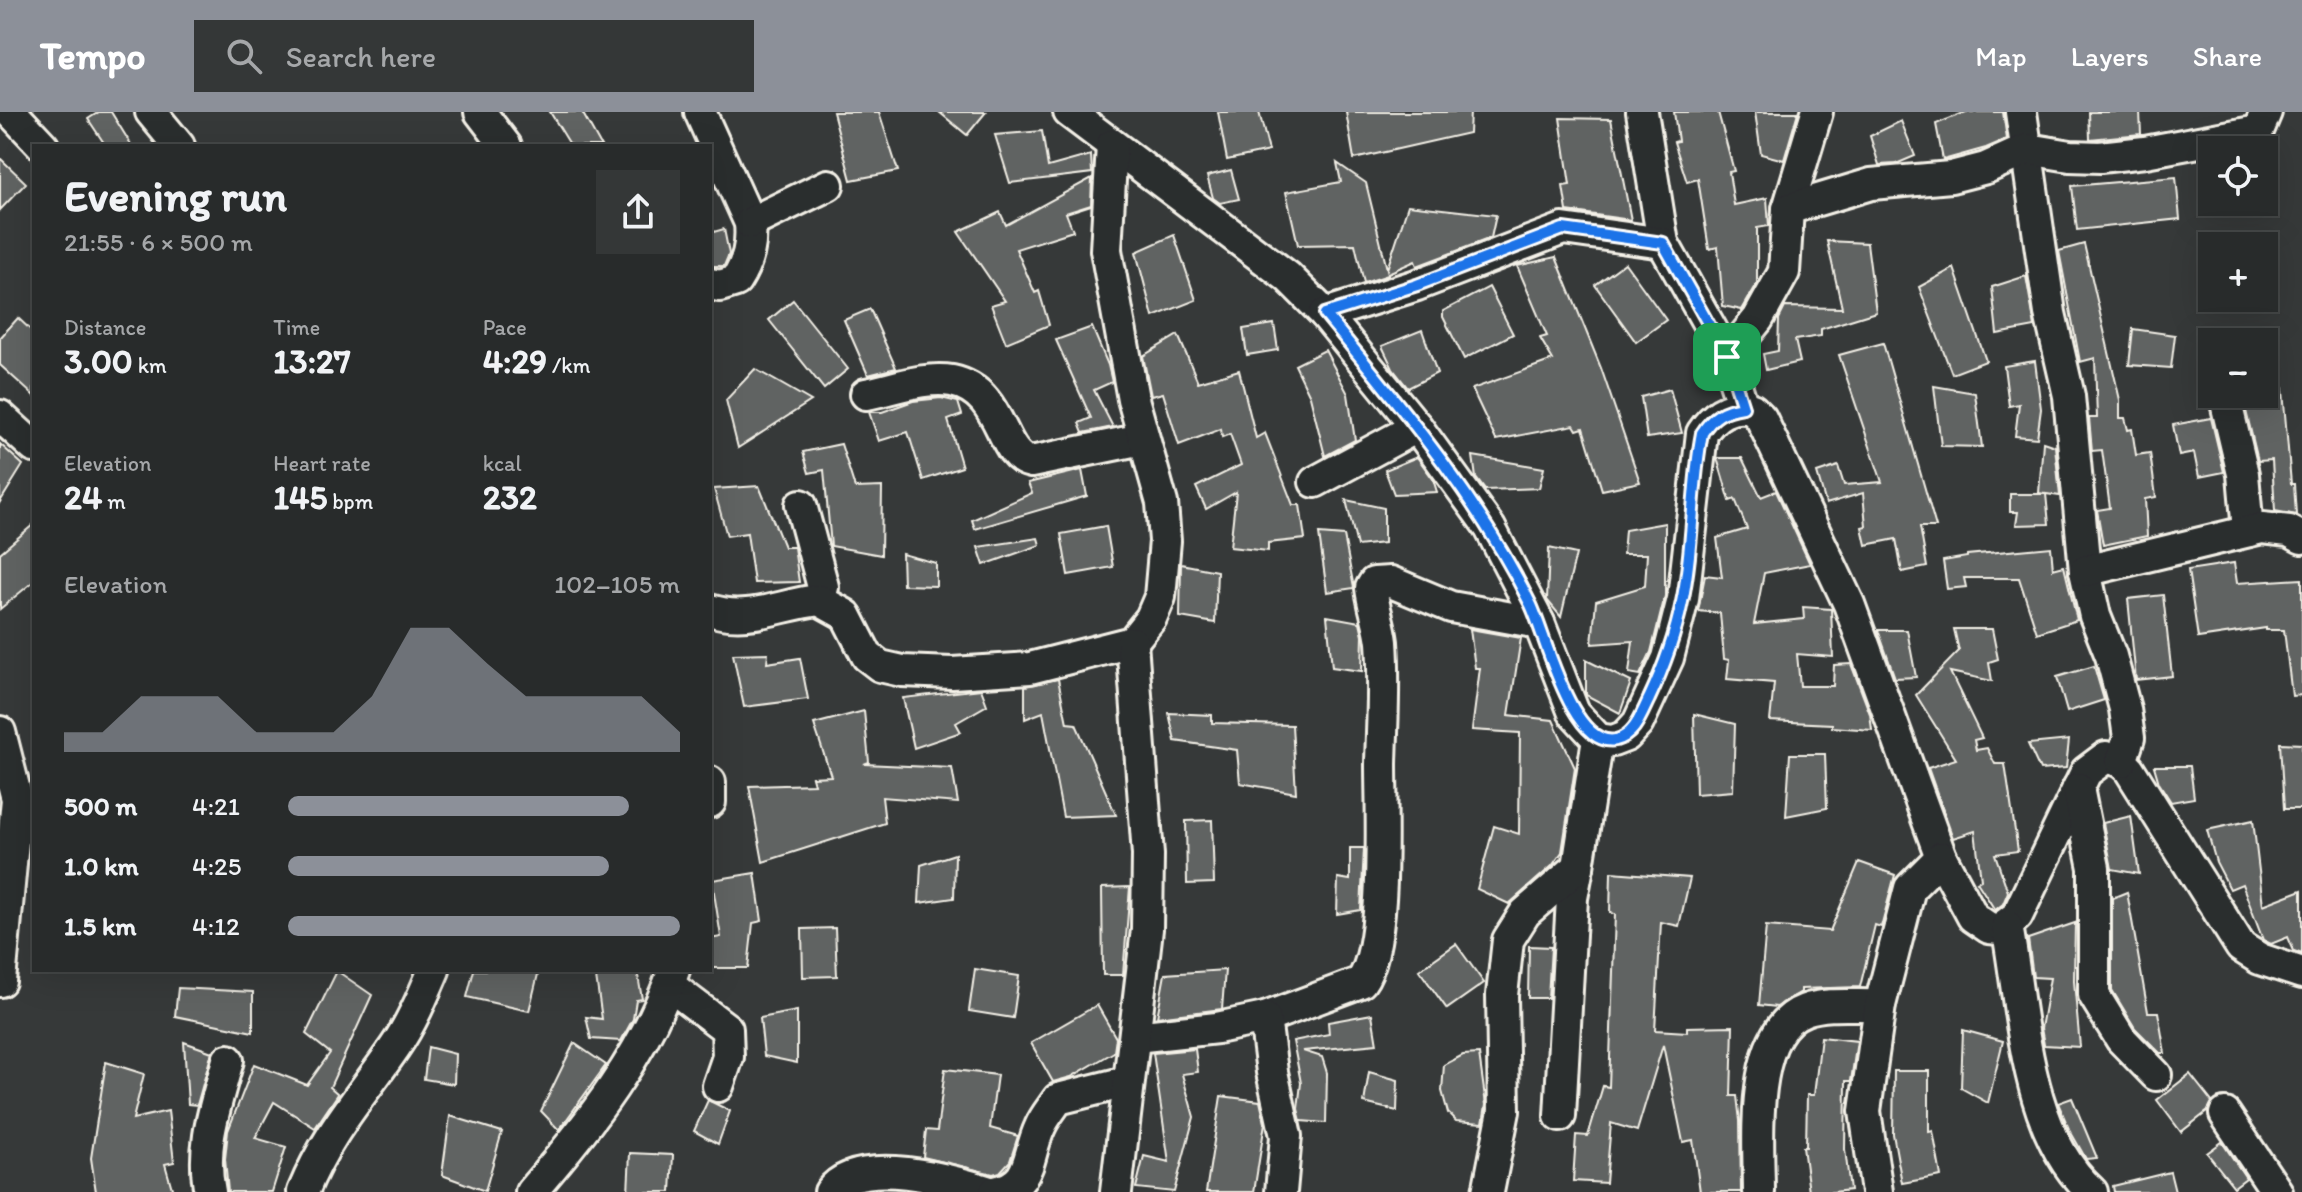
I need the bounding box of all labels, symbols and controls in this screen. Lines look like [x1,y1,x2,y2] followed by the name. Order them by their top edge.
[194,20,754,92] search box
[40,33,146,79] text: Tempo
[222,34,266,78] icon: search
[286,38,436,75] text: Search here
[1975,39,2027,73] text: Map
[2071,39,2149,73] text: Layers
[2193,39,2262,73] text: Share
[2198,136,2278,408] map controls
[2198,136,2278,216] button: locate
[64,169,287,222] text: Evening run
[596,170,680,254] button: share
[64,226,253,258] text: 21:55 · 6 × 500 m
[2198,232,2278,312] button: +
[64,314,146,341] text: Distance
[273,314,320,341] text: Time
[483,314,527,341] text: Pace
[1693,323,1761,391] pin
[2198,328,2278,408] button: −
[1705,335,1749,379] icon: arrive
[64,341,133,382] text: 3.00
[273,341,351,382] text: 13:27
[483,341,547,382] text: 4:29
[133,352,167,379] text: km
[547,352,590,379] text: /km
[64,450,151,477] text: Elevation
[273,450,371,477] text: Heart rate
[483,450,522,477] text: kcal
[64,477,102,518] text: 24
[273,477,327,518] text: 145
[483,477,537,518] text: 232
[102,488,126,515] text: m
[327,488,373,515] text: bpm
[64,568,167,600] text: Elevation
[554,568,680,600] text: 102–105 m
[64,790,137,822] text: 500 m
[192,790,240,822] text: 4:21
[64,850,139,882] text: 1.0 km
[192,850,241,882] text: 4:25
[64,910,136,942] text: 1.5 km
[192,910,240,942] text: 4:12

